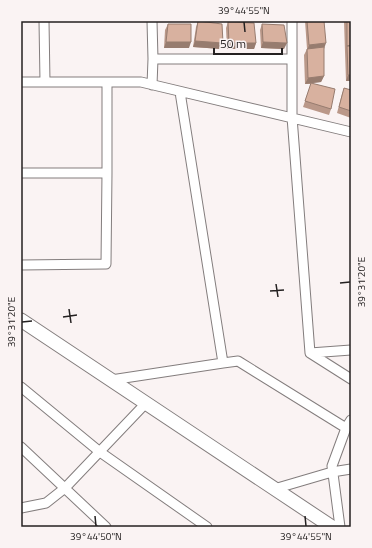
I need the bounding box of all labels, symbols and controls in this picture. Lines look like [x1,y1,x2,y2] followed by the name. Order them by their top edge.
[218,3,270,18] text: 39°44'55"N
[214,30,282,56] scale bar
[220,34,246,53] text: 50 m
[354,256,369,307] text: 39°31'20"E
[4,296,19,347] text: 39°31'20"E
[70,529,122,544] text: 39°44'50"N
[280,529,332,544] text: 39°44'55"N

